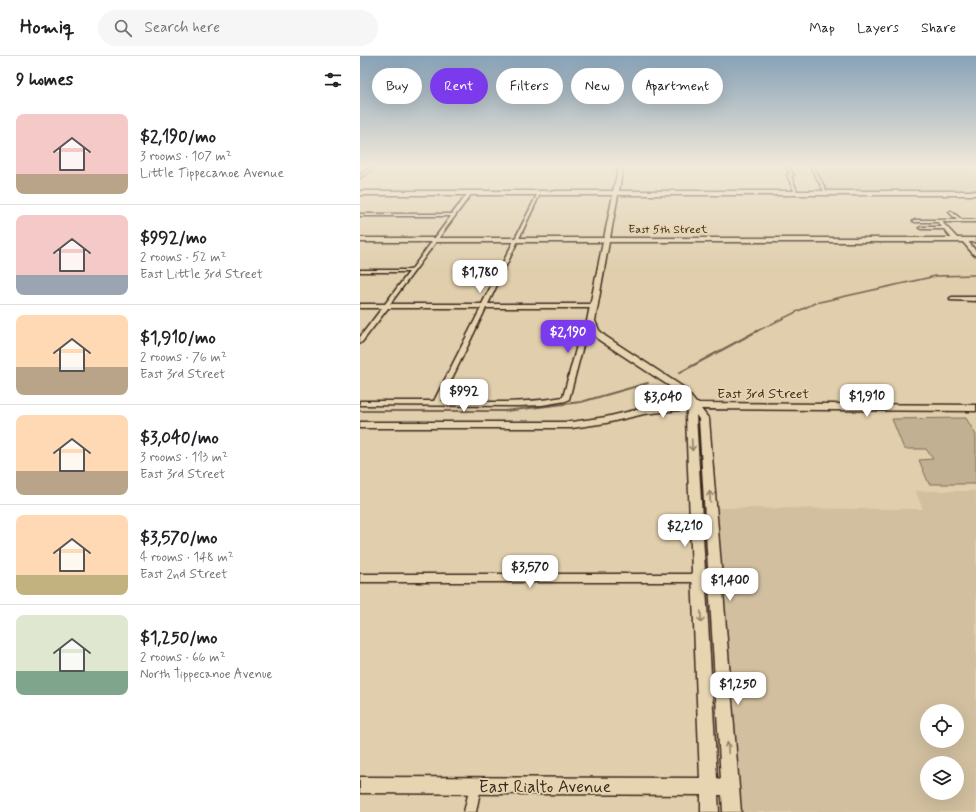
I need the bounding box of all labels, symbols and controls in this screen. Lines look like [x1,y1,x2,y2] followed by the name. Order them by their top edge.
[98,10,378,46] search box
[20,15,74,40] text: Homiq
[112,17,134,39] icon: search
[144,18,220,38] text: Search here
[809,19,835,37] text: Map
[857,19,899,37] text: Layers
[921,19,956,37] text: Share
[372,68,422,104] chip: Buy
[430,68,488,104] chip: Rent
[496,68,563,104] chip: Filters
[571,68,624,104] chip: New
[632,68,723,104] chip: Apartment
[16,69,73,91] text: 9 homes
[322,69,344,91] icon: filters
[140,126,216,148] text: $2,190/mo
[48,130,96,178] icon: home
[140,148,232,165] text: 3 rooms · 107 m²
[140,165,284,182] text: Little Tippecanoe Avenue
[628,222,708,238] street label: East 5th Street
[140,227,207,249] text: $992/mo
[48,231,96,279] icon: home
[140,249,226,266] text: 2 rooms · 52 m²
[447,260,513,294] pin: $1,780
[461,264,499,281] text: $1,780
[140,266,263,283] text: East Little 3rd Street
[535,320,601,354] pin: $2,190
[550,324,586,341] text: $2,190
[140,327,216,349] text: $1,910/mo
[48,331,96,379] icon: home
[140,349,227,366] text: 2 rooms · 76 m²
[140,366,225,383] text: East 3rd Street
[440,379,488,413] pin: $992
[449,383,479,400] text: $992
[834,384,900,418] pin: $1,910
[630,385,696,419] pin: $3,040
[717,385,809,403] street label: East 3rd Street
[849,388,885,405] text: $1,910
[644,389,682,406] text: $3,040
[140,427,219,449] text: $3,040/mo
[48,431,96,479] icon: home
[688,438,696,451] one-way arrow
[140,449,228,466] text: 3 rooms · 113 m²
[140,466,225,483] text: East 3rd Street
[706,491,713,504] one-way arrow
[652,514,718,548] pin: $2,210
[667,518,703,535] text: $2,210
[140,527,218,549] text: $3,570/mo
[48,531,96,579] icon: home
[140,549,234,566] text: 4 rooms · 148 m²
[497,555,563,589] pin: $3,570
[511,559,549,576] text: $3,570
[140,566,227,583] text: East 2nd Street
[697,568,763,602] pin: $1,400
[710,572,750,589] text: $1,400
[697,610,705,623] one-way arrow
[140,627,217,649] text: $1,250/mo
[48,631,96,679] icon: home
[140,649,225,666] text: 2 rooms · 66 m²
[140,666,273,683] text: North Tippecanoe Avenue
[705,672,771,706] pin: $1,250
[719,676,757,693] text: $1,250
[920,704,964,800] map controls
[920,704,964,748] button: locate
[724,742,731,755] one-way arrow
[920,756,964,800] button: layers
[479,776,611,798] street label: East Rialto Avenue

